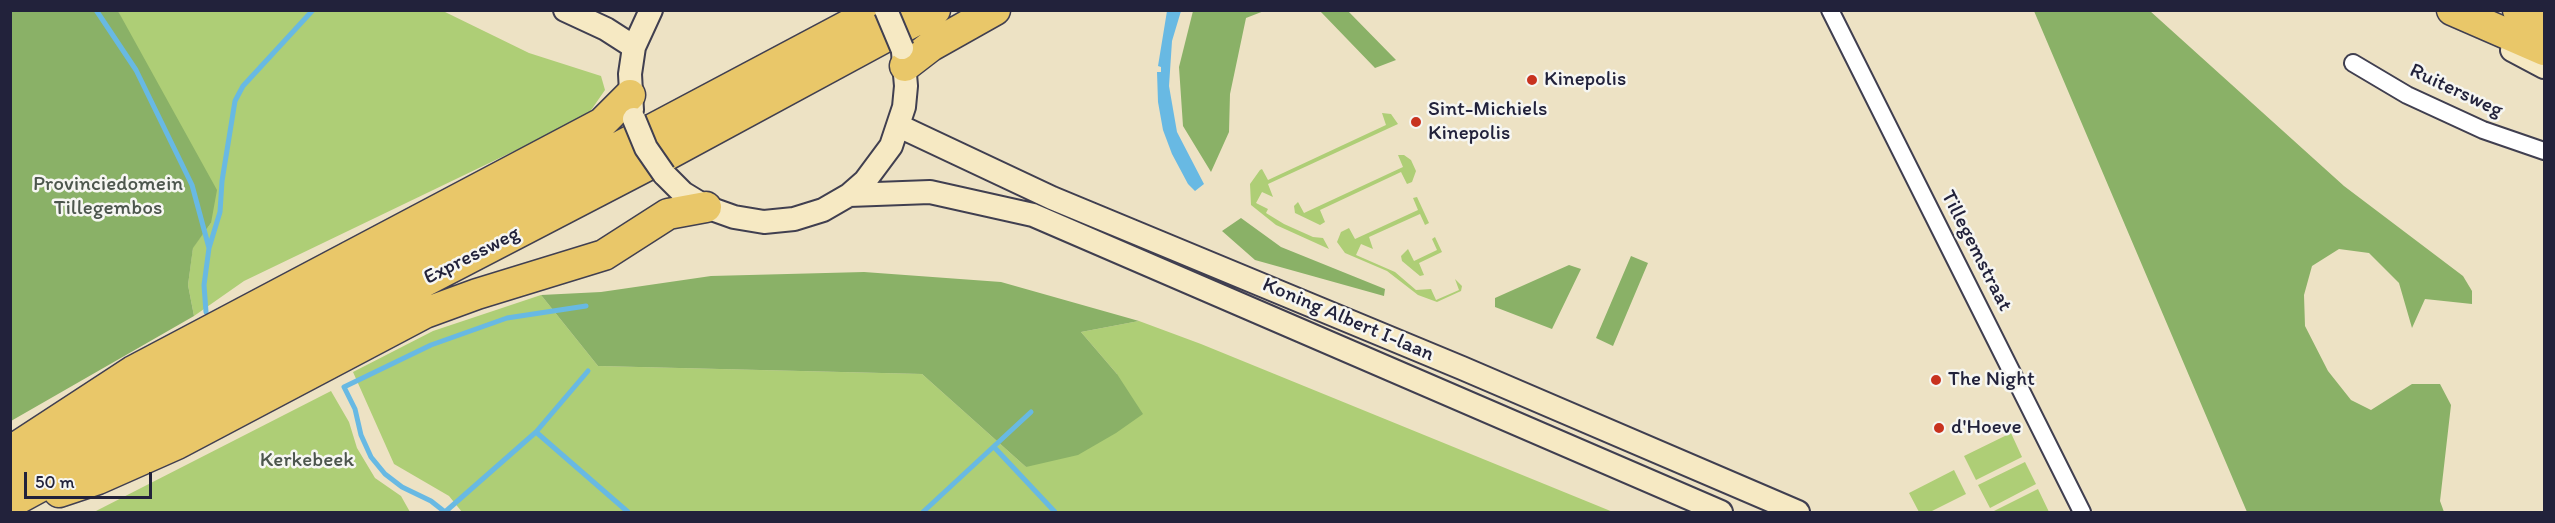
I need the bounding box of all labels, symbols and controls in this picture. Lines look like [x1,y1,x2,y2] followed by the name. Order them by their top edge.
[2405,58,2507,124] street label: Ruitersweg
[1544,67,1626,93] place label: Kinepolis
[1525,73,1539,87] marker: Kinepolis
[1428,97,1548,147] place label: Sint-Michiels Kinepolis
[1409,115,1423,129] marker: Sint-Michiels Kinepolis
[33,172,183,222] park label: Provinciedomein Tillegembos
[1935,186,2017,316] street label: Tillegemstraat
[420,221,524,291] street label: Expressweg
[1258,272,1438,368] street label: Koning Albert I-laan
[1948,367,2035,393] place label: The Night
[1929,373,1943,387] marker: The Night
[1951,415,2022,441] place label: d'Hoeve
[1932,421,1946,435] marker: d'Hoeve
[260,448,354,474] park label: Kerkebeek
[27,460,154,498] scale bar
[35,471,75,493] text: 50 m

